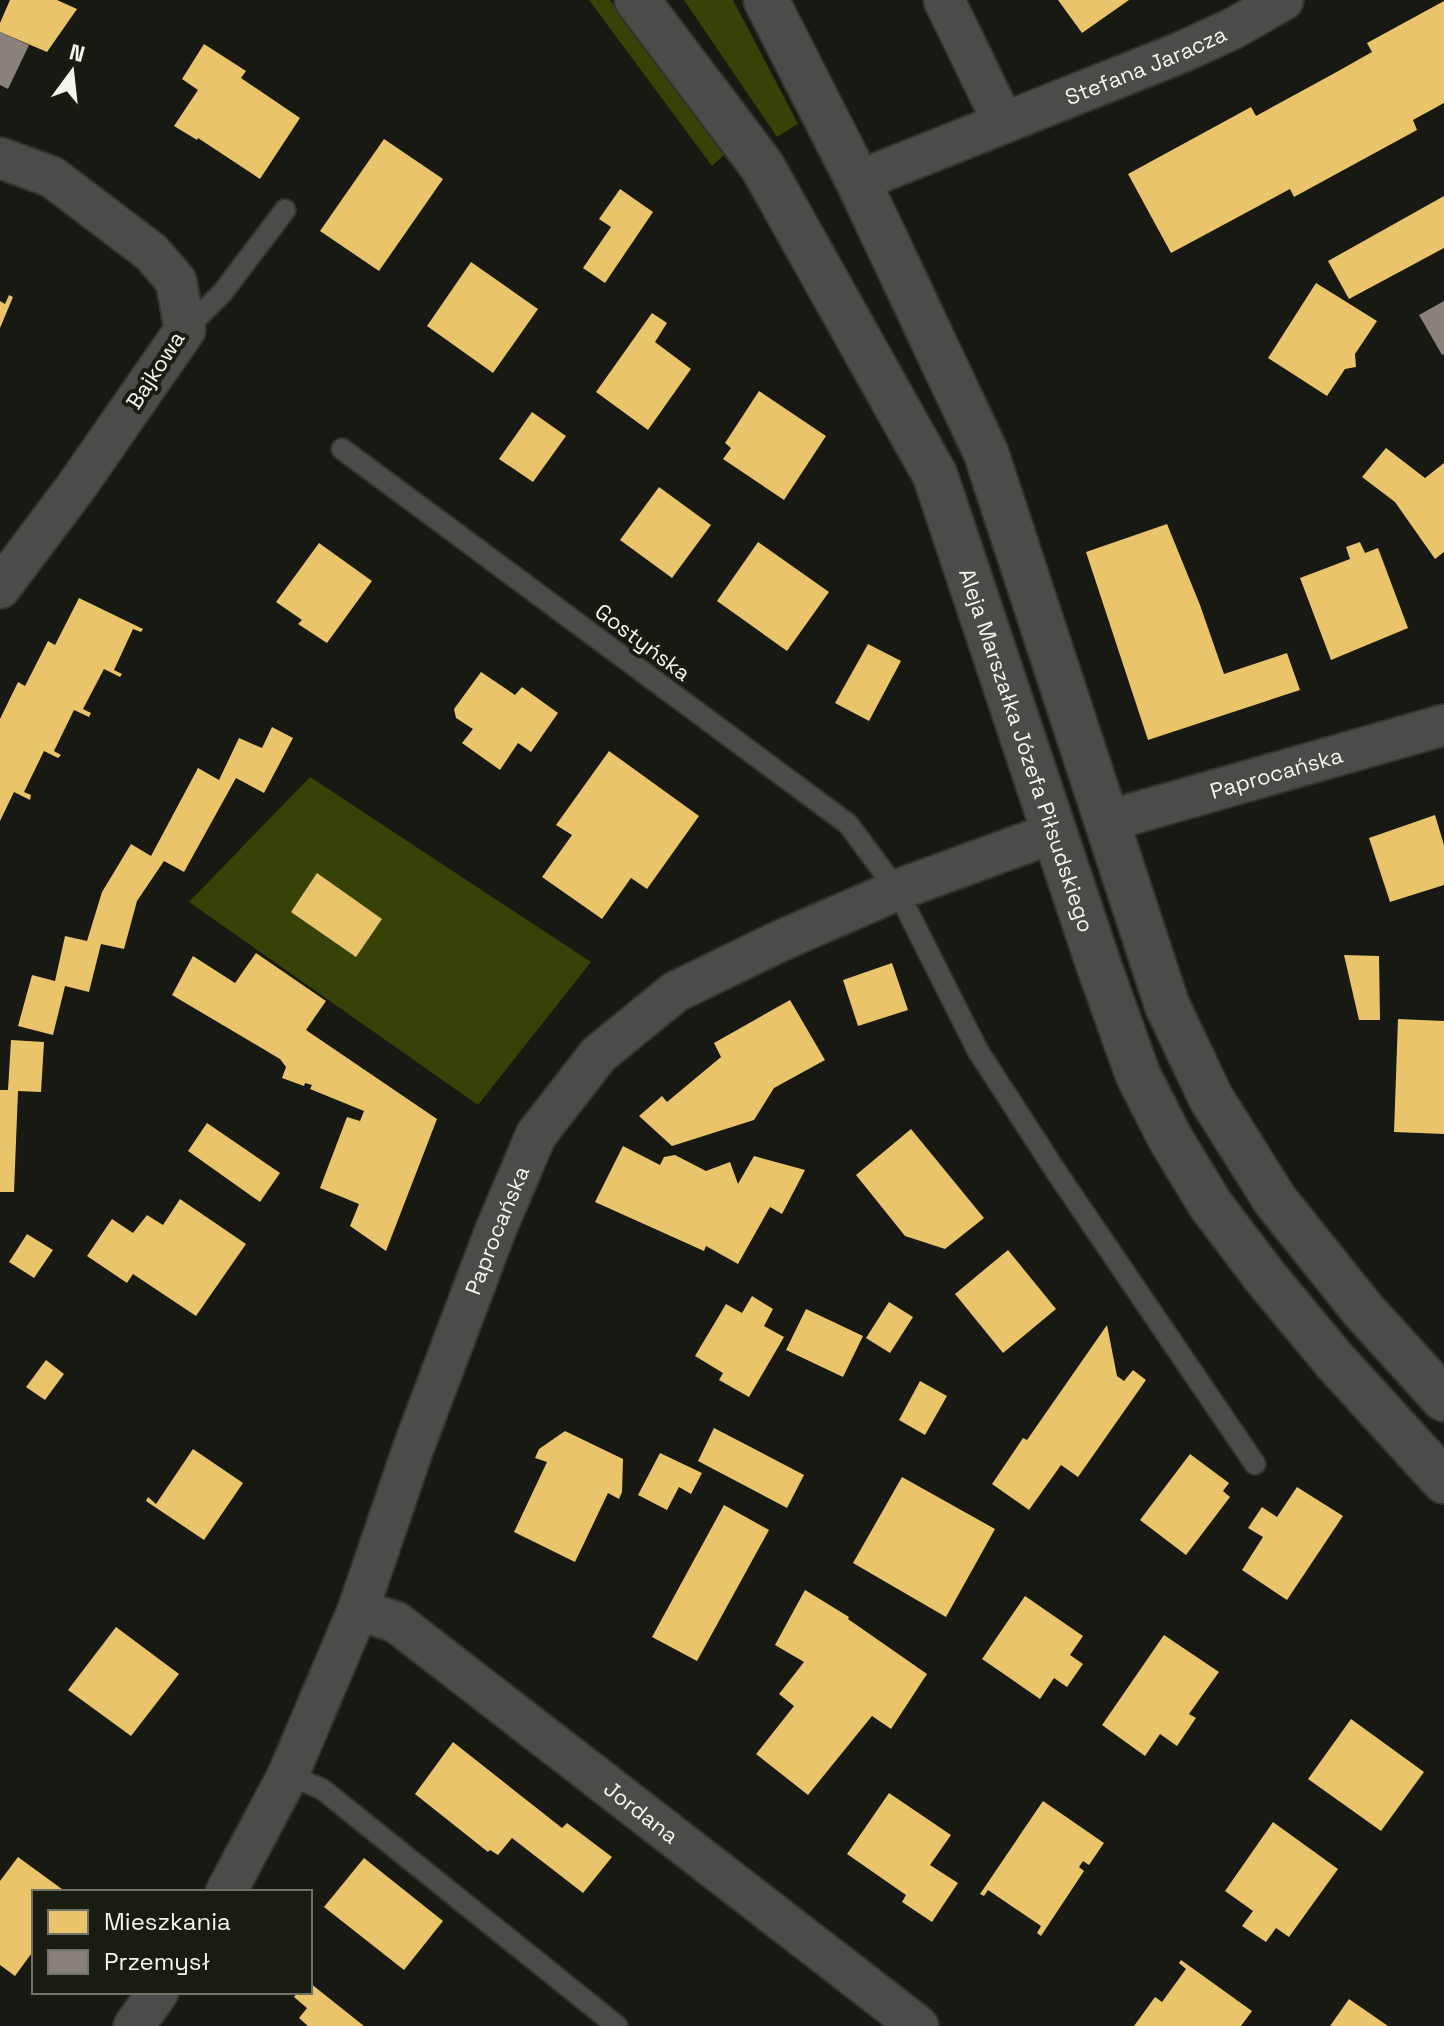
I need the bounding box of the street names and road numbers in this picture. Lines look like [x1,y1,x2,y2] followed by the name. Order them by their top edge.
[1061,19,1231,111] street label: Stefana Jaracza
[119,325,191,414] street label: Bajkowa
[953,564,1101,936] street label: Aleja Marszałka Józefa Piłsudskiego
[590,597,697,687] street label: Gostyńska
[1207,741,1346,805] street label: Paprocańska
[458,1161,535,1299] street label: Paprocańska
[598,1774,685,1850] street label: Jordana

